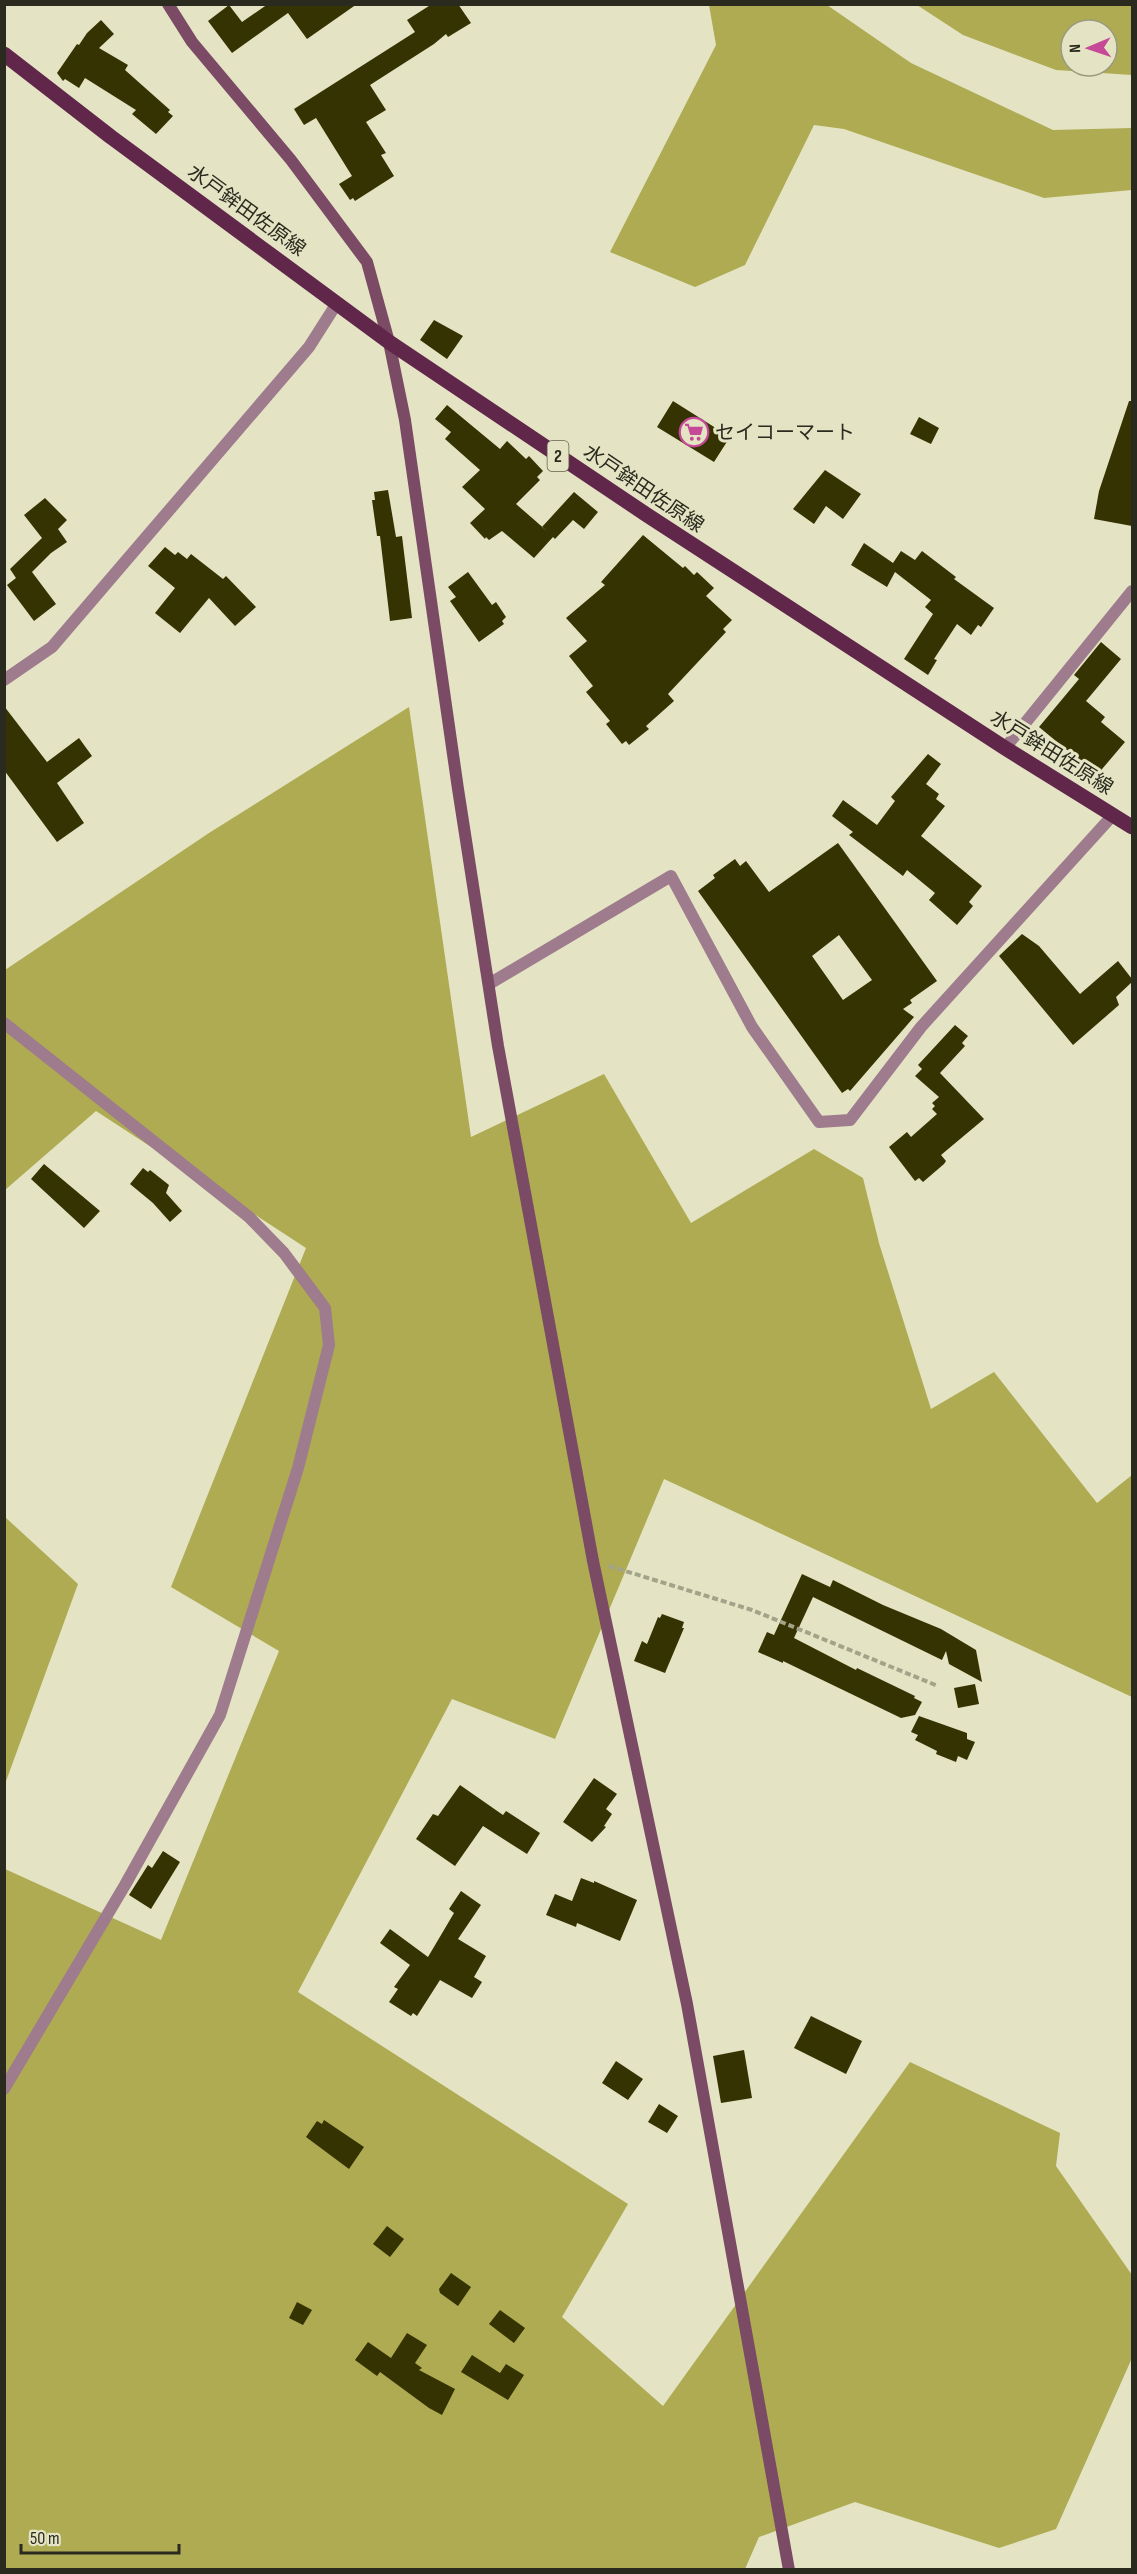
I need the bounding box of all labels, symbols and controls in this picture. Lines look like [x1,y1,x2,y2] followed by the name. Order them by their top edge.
[1059,18,1119,78] north arrow
[1066,44,1085,53] text: N
[183,160,310,262] street label: 水戸鉾田佐原線
[678,416,710,448] supermarket icon: セイコーマート
[715,421,855,445] place label: セイコーマート
[579,440,708,538] street label: 水戸鉾田佐原線
[548,441,568,471] road number: 2
[986,706,1117,800] street label: 水戸鉾田佐原線
[21,2517,178,2555] scale bar
[30,2528,60,2549] text: 50 m

